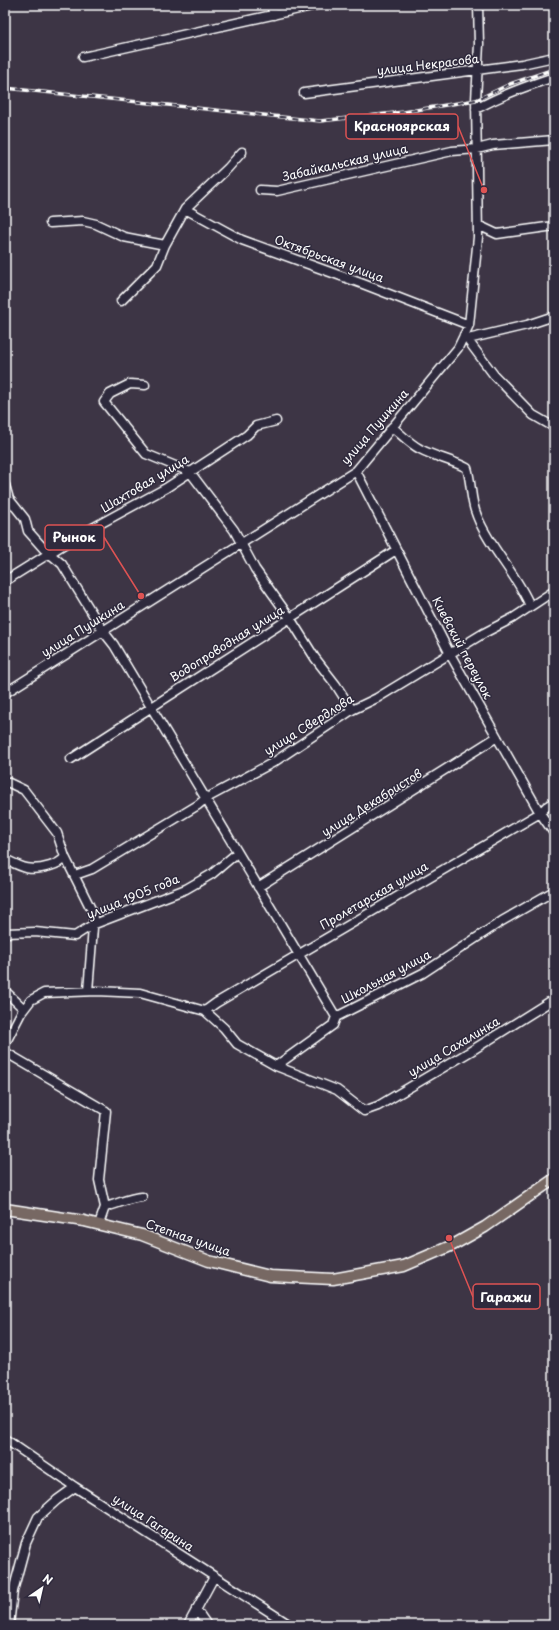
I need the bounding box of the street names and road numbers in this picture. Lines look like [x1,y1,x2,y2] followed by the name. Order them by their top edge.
[376,49,480,79] street label: улица Некрасова
[279,139,410,185] street label: Забайкальская улица
[272,230,387,286] street label: Октябрьская улица
[336,384,413,468] street label: улица Пушкина
[97,449,192,517] street label: Шахтовая улица
[428,593,498,703] street label: Киевский переулок
[37,595,128,661] street label: улица Пушкина
[166,600,288,686] street label: Водопроводная улица
[260,689,357,759] street label: улица Свердлова
[318,764,425,840] street label: улица Декабристов
[316,856,431,934] street label: Пролетарская улица
[84,869,182,923] street label: улица 1905 года
[337,945,434,1007] street label: Школьная улица
[404,1011,503,1081] street label: улица Сахалинка
[143,1214,234,1260] street label: Степная улица
[109,1489,198,1555] street label: улица Гагарина

